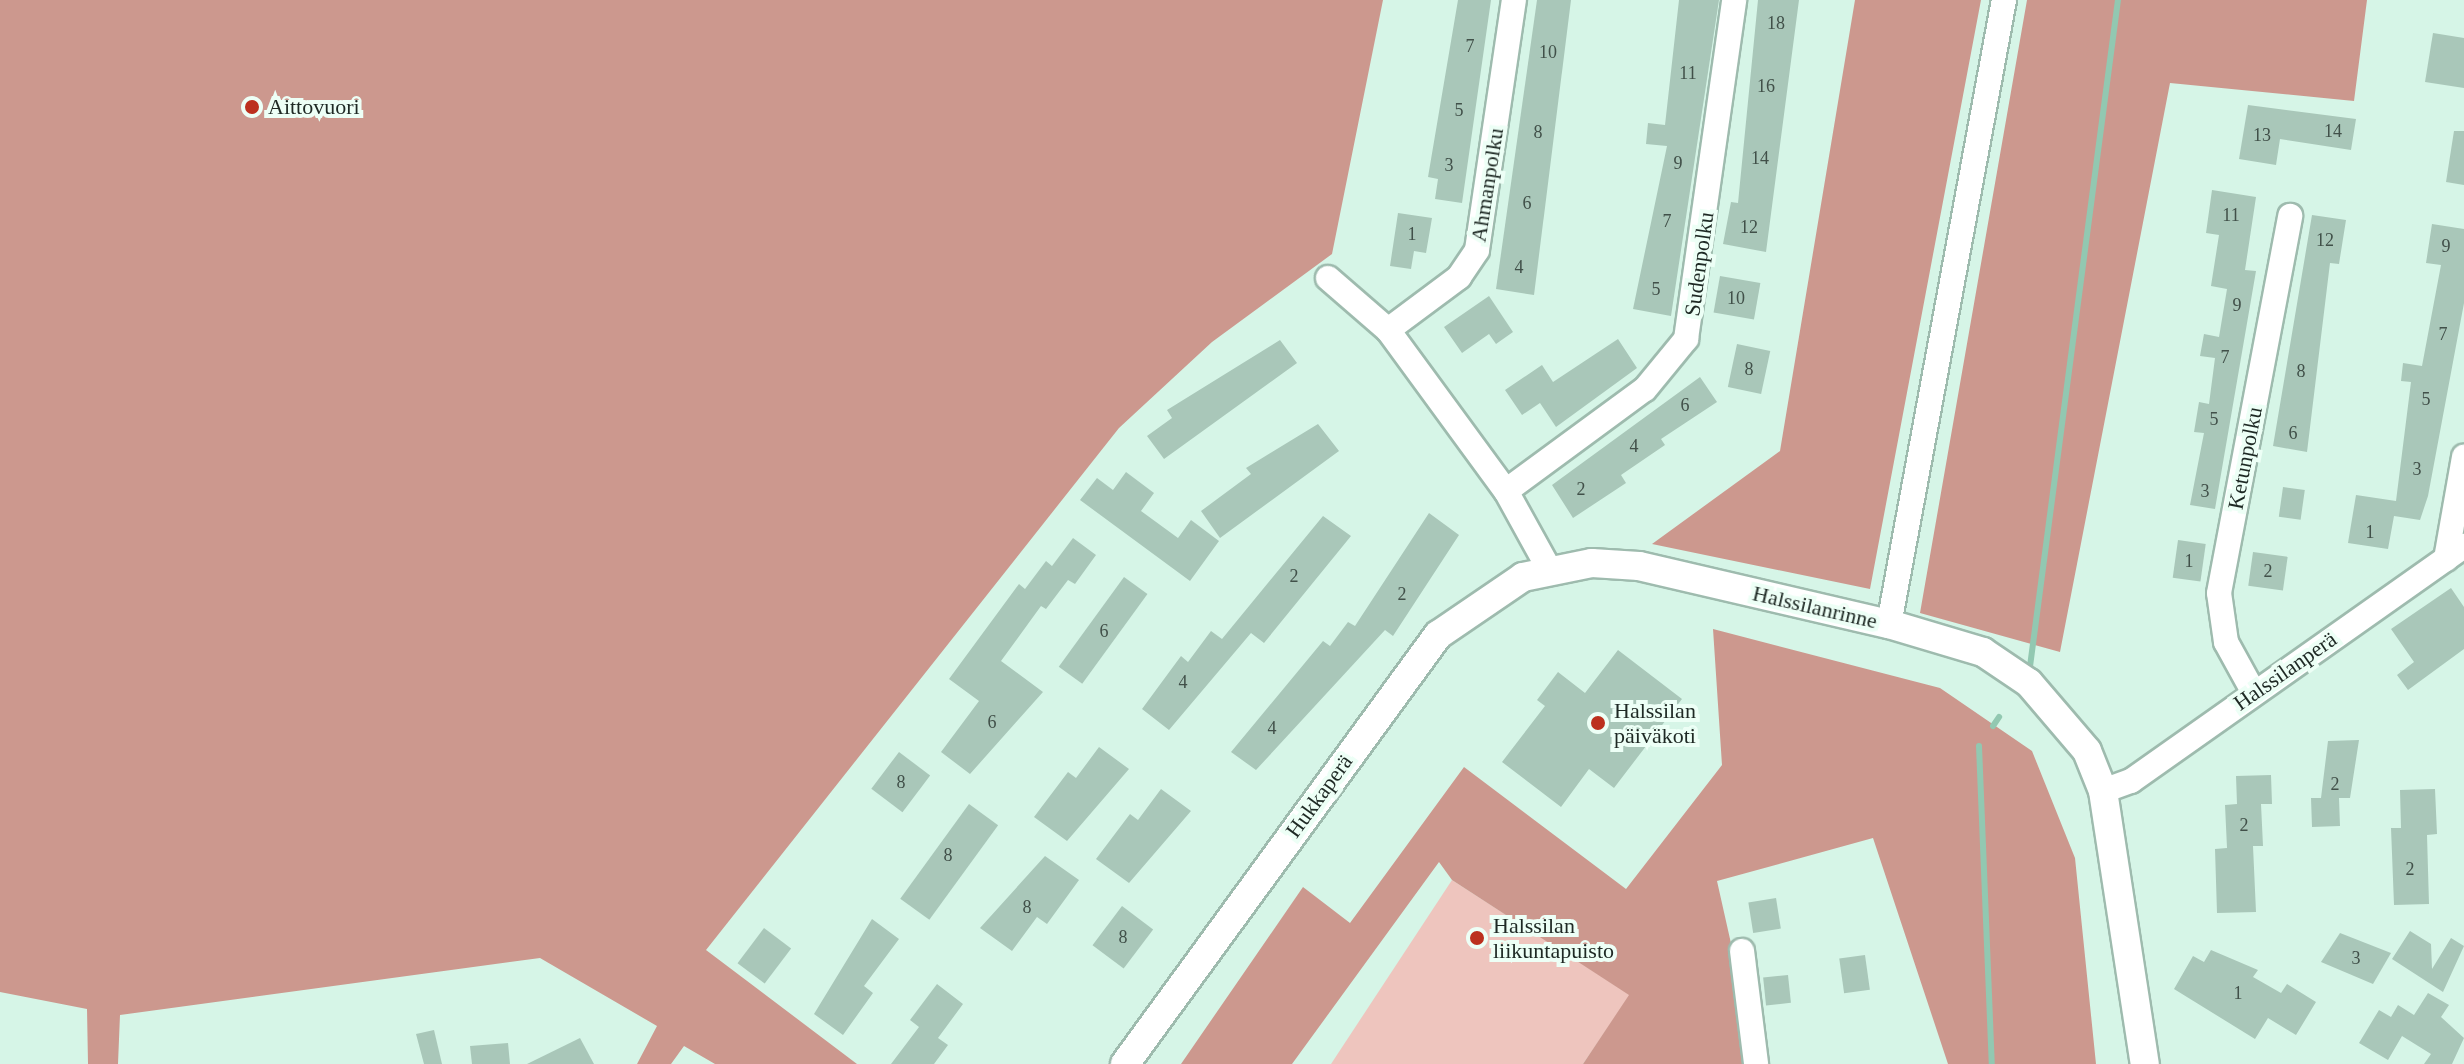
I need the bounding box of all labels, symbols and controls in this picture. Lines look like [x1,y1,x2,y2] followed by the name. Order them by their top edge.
[1767,12,1785,34] house number: 18
[1466,35,1474,57] house number: 7
[1539,41,1557,63] house number: 10
[1679,62,1697,84] house number: 11
[1757,75,1775,97] house number: 16
[268,94,360,120] place label: Aittovuori
[243,98,261,116] marker: Aittovuori
[1454,99,1464,121] house number: 5
[2324,120,2342,142] house number: 14
[1534,121,1542,143] house number: 8
[2253,124,2271,146] house number: 13
[1465,126,1509,244] street label: Ahmanpolku
[1751,147,1769,169] house number: 14
[1674,152,1682,174] house number: 9
[1444,154,1454,176] house number: 3
[1522,192,1532,214] house number: 6
[2222,204,2240,226] house number: 11
[1662,210,1672,232] house number: 7
[1679,210,1719,318] street label: Sudenpolku
[1740,216,1758,238] house number: 12
[1408,223,1416,245] house number: 1
[2316,229,2334,251] house number: 12
[2442,235,2450,257] house number: 9
[1514,256,1524,278] house number: 4
[1652,278,1660,300] house number: 5
[1727,287,1745,309] house number: 10
[2232,294,2242,316] house number: 9
[2438,323,2448,345] house number: 7
[2220,346,2230,368] house number: 7
[1744,358,1754,380] house number: 8
[2296,360,2306,382] house number: 8
[2422,388,2430,410] house number: 5
[1680,394,1690,416] house number: 6
[2222,404,2268,512] street label: Ketunpolku
[2210,408,2218,430] house number: 5
[2288,422,2298,444] house number: 6
[1630,435,1638,457] house number: 4
[2412,458,2422,480] house number: 3
[1576,478,1586,500] house number: 2
[2200,480,2210,502] house number: 3
[2366,521,2374,543] house number: 1
[2184,550,2194,572] house number: 1
[2264,560,2272,582] house number: 2
[1290,565,1298,587] house number: 2
[1750,580,1880,634] street label: Halssilanrinne
[1398,583,1406,605] house number: 2
[1100,620,1108,642] house number: 6
[2228,626,2342,716] street label: Halssilanperä
[1178,671,1188,693] house number: 4
[1614,697,1696,748] place label: Halssilan päiväkoti
[988,711,996,733] house number: 6
[1589,714,1607,732] marker: Halssilan päiväkoti
[1268,717,1276,739] house number: 4
[1280,749,1358,843] street label: Hukkaperä
[896,771,906,793] house number: 8
[2330,773,2340,795] house number: 2
[2240,814,2248,836] house number: 2
[944,844,952,866] house number: 8
[2406,858,2414,880] house number: 2
[1022,896,1032,918] house number: 8
[1493,912,1614,964] place label: Halssilan liikuntapuisto
[1118,926,1128,948] house number: 8
[1468,929,1486,947] marker: Halssilan liikuntapuisto
[2352,947,2360,969] house number: 3
[2234,982,2242,1004] house number: 1

